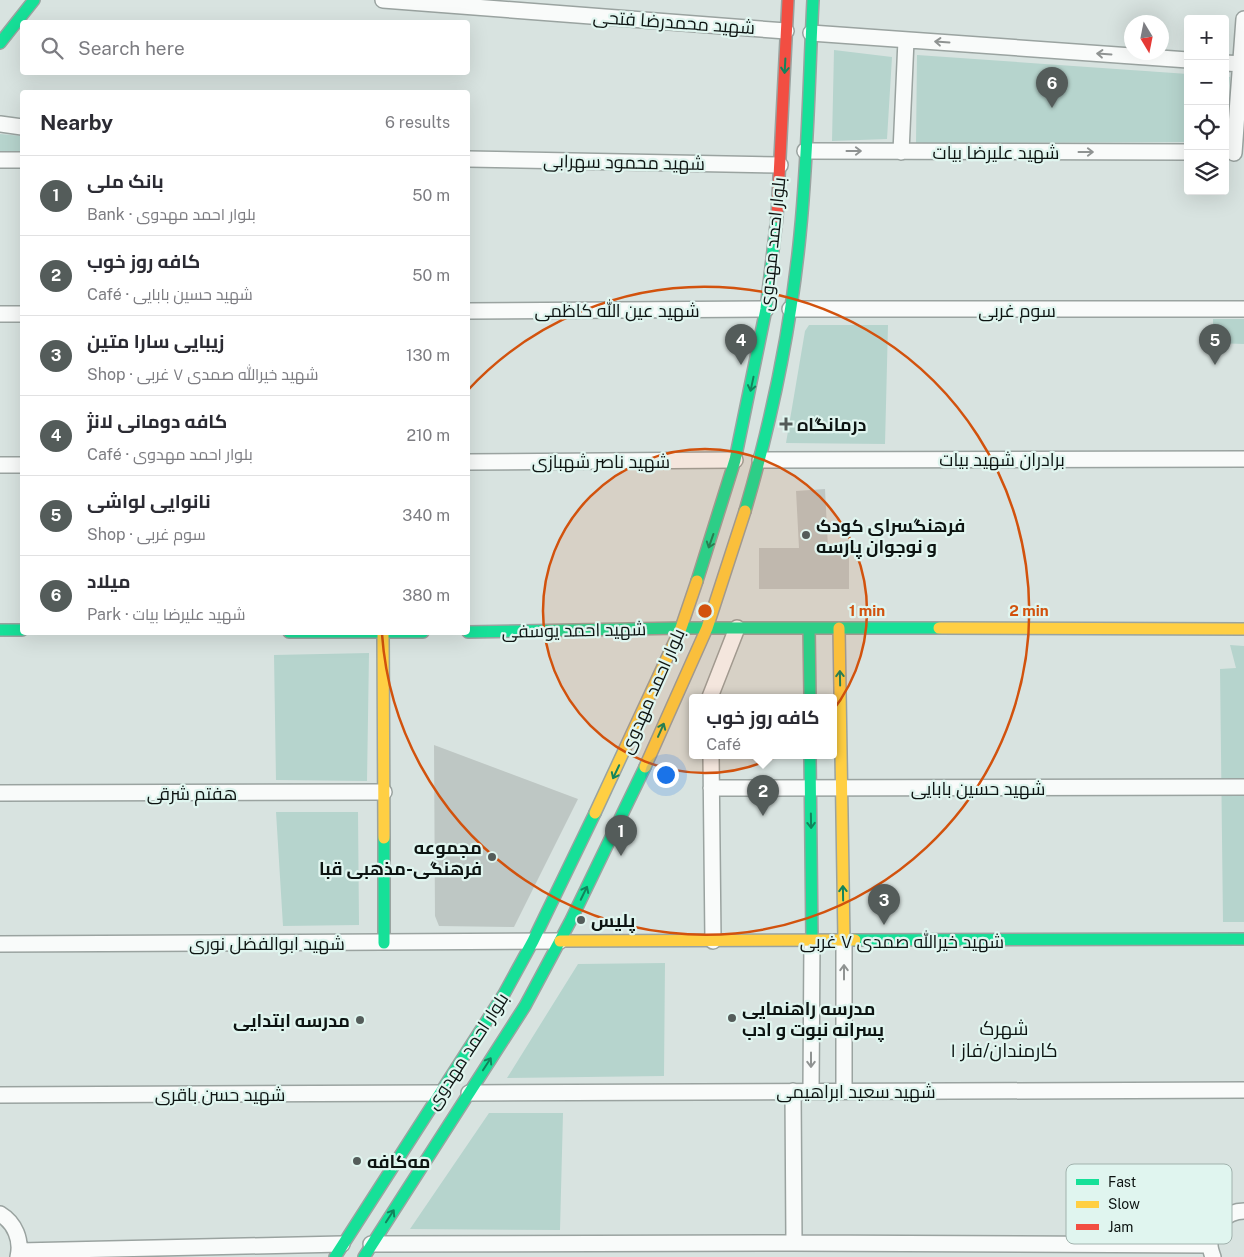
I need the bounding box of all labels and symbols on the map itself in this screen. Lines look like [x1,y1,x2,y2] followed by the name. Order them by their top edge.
[592,6,756,39] street label: شهید محمدرضا فتحی
[1124,15,1169,60] north arrow
[934,38,950,47] one-way arrow
[1096,49,1112,59] one-way arrow
[780,58,789,74] one-way arrow
[1036,67,1068,108] pin: 6
[932,142,1060,164] street label: شهید علیرضا بیات
[846,146,862,156] one-way arrow
[1078,147,1094,157] one-way arrow
[543,150,705,175] street label: شهید محمود سهرابی
[755,176,790,312] street label: بلوار احمد مهدوی
[534,299,700,322] street label: شهید عین الله کاظمی
[978,300,1056,323] street label: سوم غربی
[725,324,757,365] pin: 4
[1199,324,1231,365] pin: 5
[747,376,756,392] one-way arrow
[797,414,866,435] place label: درمانگاه
[779,417,793,431] marker: درمانگاه
[939,449,1065,471] street label: برادران شهید بیات
[532,451,670,473] street label: شهید ناصر شهبازی
[816,515,965,559] place label: فرهنگسرای کودک و نوجوان پارسه
[800,529,812,541] marker: فرهنگسرای کودک و نوجوان پارسه
[706,533,715,548] one-way arrow
[696,602,714,620] centre of rings
[849,602,885,619] text: 1 min
[1009,602,1049,619] text: 2 min
[502,618,646,643] street label: شهید احمد یوسفی
[615,625,690,757] street label: بلوار احمد مهدوی
[835,670,845,686] one-way arrow
[657,723,667,738] one-way arrow
[653,762,679,788] your location
[610,764,620,779] one-way arrow
[747,775,779,816] pin: 2
[911,778,1045,800] street label: شهید حسین بابایی
[147,783,237,806] street label: هفتم شرقی
[806,812,816,829] one-way arrow
[605,815,637,856] pin: 1
[319,837,482,880] place label: مجموعه فرهنگی-مذهبی قبا
[486,851,498,863] marker: مجموعه فرهنگی-مذهبی قبا
[868,884,900,925] pin: 3
[838,885,848,901] one-way arrow
[580,886,590,901] one-way arrow
[591,910,636,933] place label: پلیس
[575,914,587,926] marker: پلیس
[800,930,1004,953] street label: شهید خیرالله صمدی ۷ غربی
[189,933,345,955] street label: شهید ابوالفضل نوری
[839,965,849,981] one-way arrow
[422,989,513,1114] street label: بلوار احمد مهدوی
[742,998,885,1042] place label: مدرسه راهنمایی پسرانه نبوت و ادب
[233,1010,350,1032] place label: مدرسه ابتدایی
[726,1012,738,1024] marker: مدرسه راهنمایی پسرانه نبوت و ادب
[354,1014,366,1026] marker: مدرسه ابتدایی
[950,1017,1058,1062] district label: شهرک کارمندان/فاز ۱
[807,1052,816,1068] one-way arrow
[482,1058,492,1072] one-way arrow
[776,1081,936,1103] street label: شهید سعید ابراهیمی
[155,1084,285,1106] street label: شهید حسن باقری
[367,1151,431,1172] place label: مه‌کافه
[351,1155,363,1167] marker: مه‌کافه
[1066,1164,1232,1244] legend
[1108,1174,1136,1190] text: Fast
[1108,1196,1140,1212] text: Slow
[385,1209,395,1223] one-way arrow
[1108,1219,1133,1235] text: Jam

